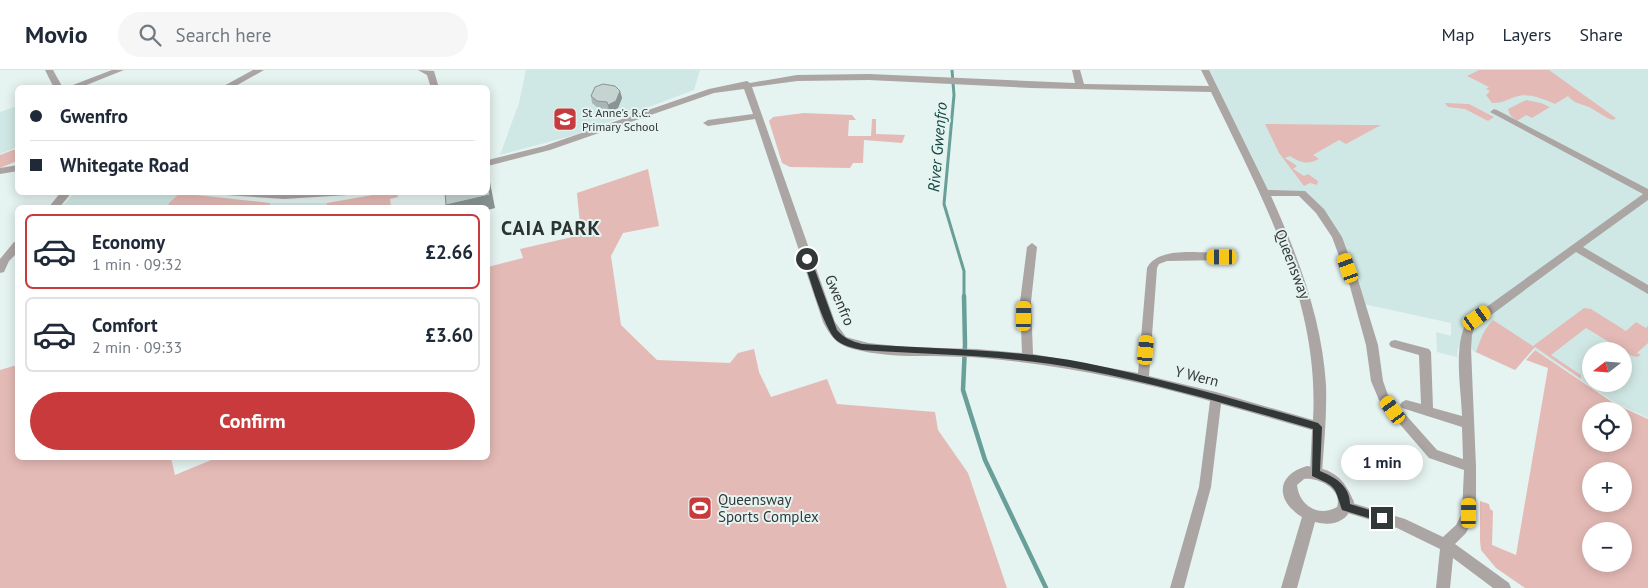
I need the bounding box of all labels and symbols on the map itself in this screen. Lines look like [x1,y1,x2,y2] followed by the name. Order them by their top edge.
[923,101,951,193] water label: River Gwenfro
[582,105,659,134] place label: St Anne's R.C. Primary School
[552,106,578,132] school or university icon: St Anne's R.C. Primary School
[501,215,601,241] district label: CAIA PARK
[1271,226,1315,302] street label: Queensway
[796,248,818,270] route start
[1207,250,1237,265] car
[1335,251,1360,285] car
[821,272,859,328] street label: Gwenfro
[1016,301,1031,331] car
[1460,303,1493,333] car
[1137,334,1154,366] car
[1582,342,1632,392] north arrow
[1173,361,1221,391] street label: Y Wern
[1378,393,1407,427] car
[1341,446,1423,480] callout: 1 min
[718,490,819,526] place label: Queensway Sports Complex
[687,495,713,521] sports icon: Queensway Sports Complex
[1461,498,1476,528] car
[1371,507,1393,529] route end

